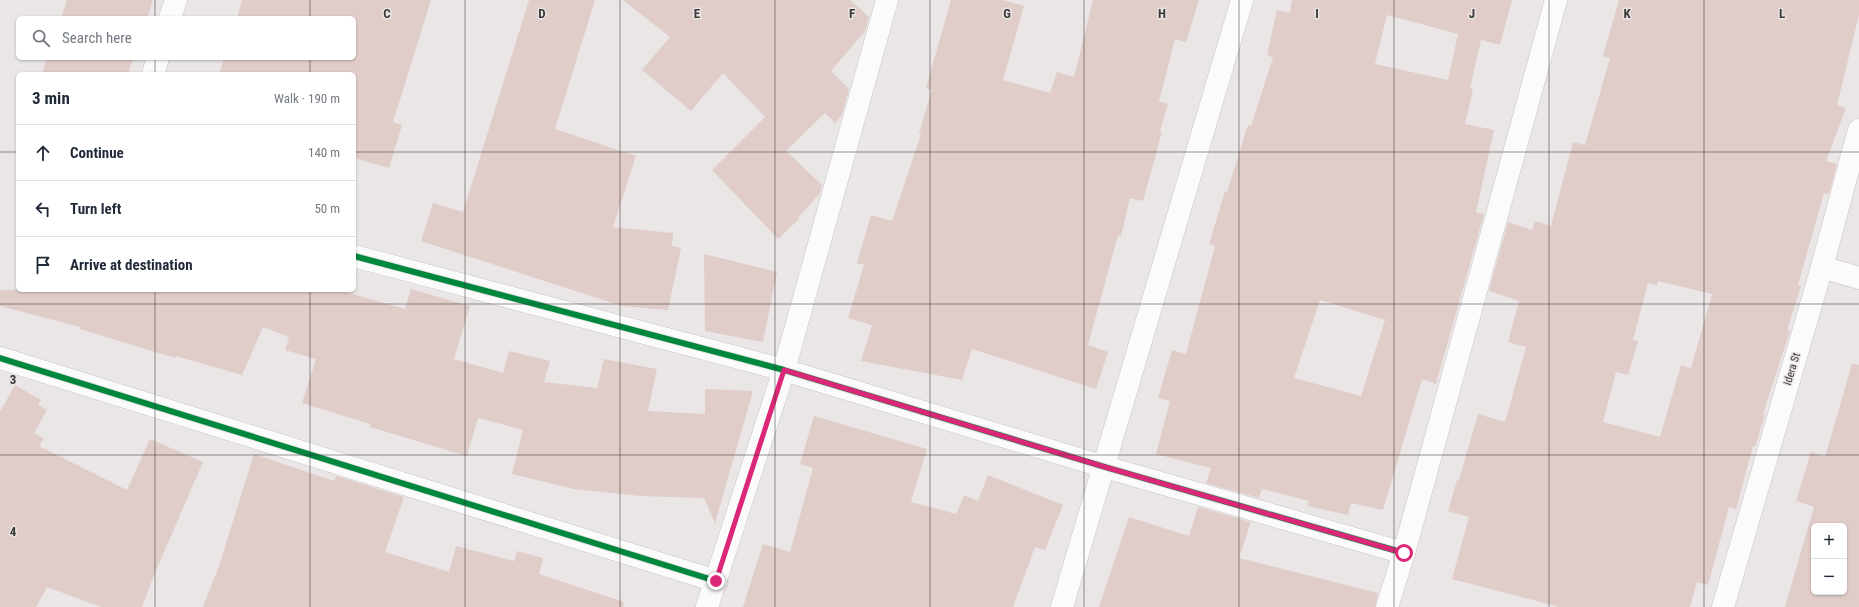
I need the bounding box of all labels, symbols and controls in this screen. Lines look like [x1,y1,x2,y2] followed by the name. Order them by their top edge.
[383,6,391,21] text: C
[538,6,546,21] text: D
[694,6,701,21] text: E
[849,6,855,21] text: F
[1003,6,1011,21] text: G
[1158,6,1166,21] text: H
[1315,6,1319,21] text: I
[1469,6,1475,21] text: J
[1623,6,1631,21] text: K
[1779,6,1785,21] text: L
[16,16,356,60] search box
[30,27,52,49] icon: search
[62,29,132,47] text: Search here
[32,88,70,108] text: 3 min
[274,91,340,106] text: Walk · 190 m
[32,142,54,164] icon: ahead
[70,144,124,162] text: Continue
[308,145,340,160] text: 140 m
[32,198,54,220] icon: left
[70,200,121,218] text: Turn left
[314,201,340,216] text: 50 m
[32,254,54,276] icon: arrive
[70,256,193,274] text: Arrive at destination
[1781,351,1803,387] street label: Idera St
[10,372,16,387] text: 3
[1811,523,1847,595] map controls
[1811,523,1847,559] button: +
[10,524,17,539] text: 4
[1395,544,1413,562] route start
[1811,559,1847,595] button: −
[707,572,725,590] route end

